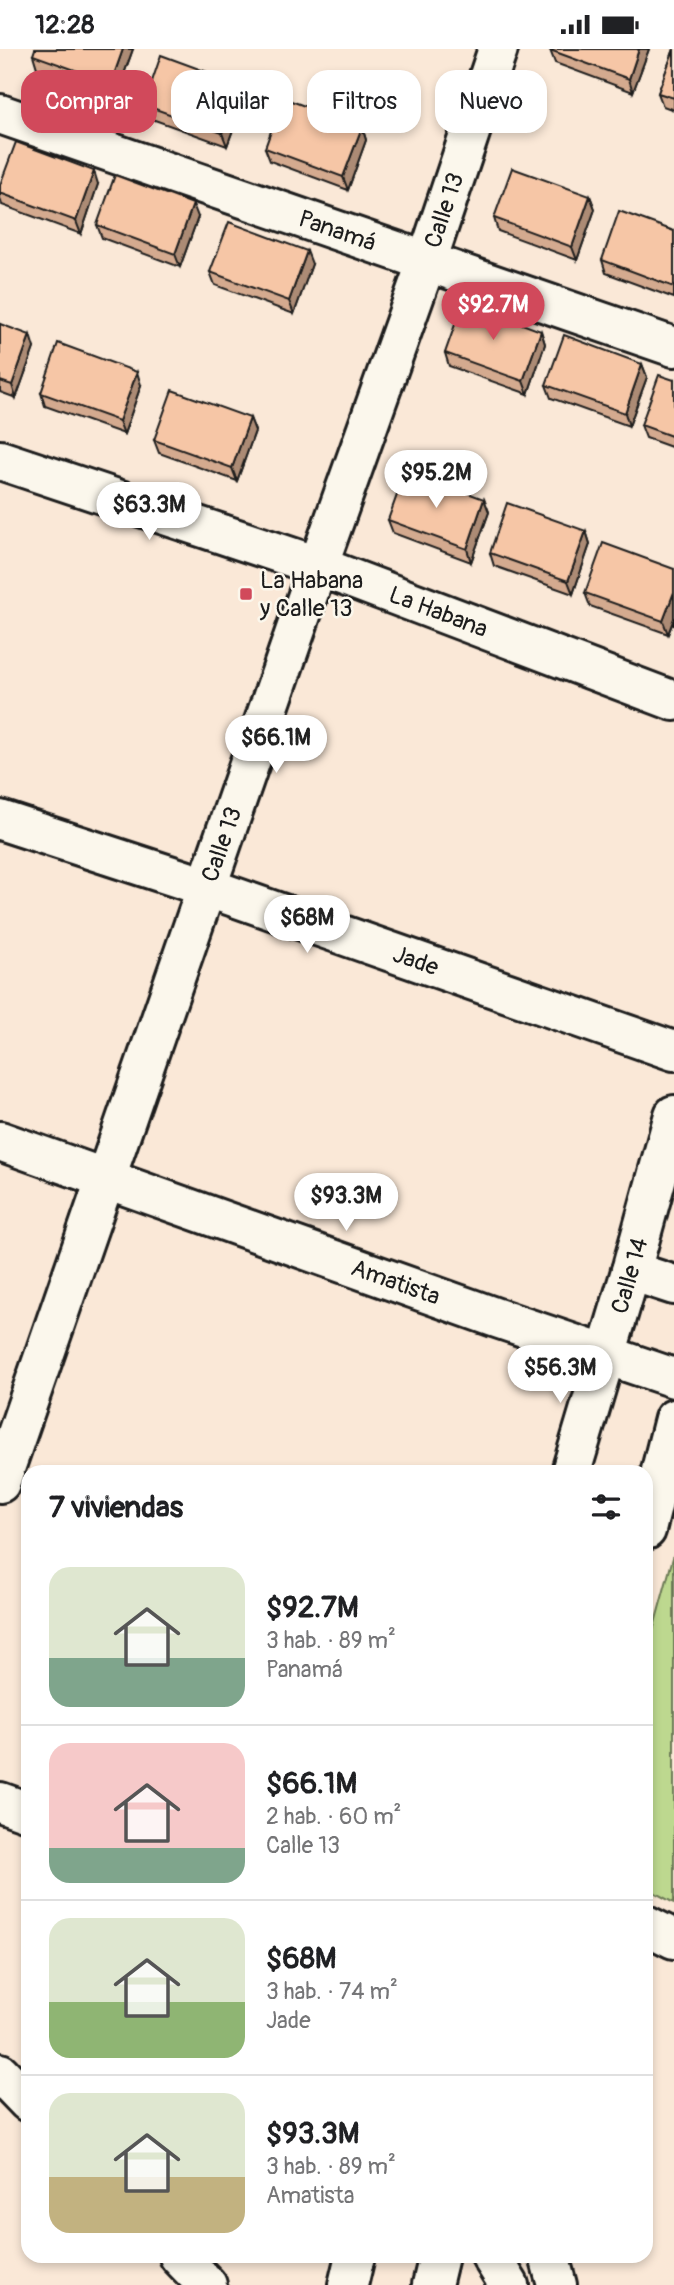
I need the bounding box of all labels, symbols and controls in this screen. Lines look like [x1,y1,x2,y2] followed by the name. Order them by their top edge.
[35,9,94,41] text: 12:28
[21,70,157,133] chip: Comprar
[171,70,293,133] chip: Alquilar
[307,70,421,133] chip: Filtros
[435,70,547,133] chip: Nuevo
[418,169,470,251] street label: Calle 13
[295,204,380,257] street label: Panamá
[436,282,550,342] pin: $92.7M
[458,290,528,319] text: $92.7M
[379,451,493,510] pin: $95.2M
[400,458,472,487] text: $95.2M
[92,483,206,542] pin: $63.3M
[112,490,186,519] text: $63.3M
[259,566,363,623] place label: La Habana y Calle 13
[385,580,492,644] street label: La Habana
[238,586,254,602] marker: La Habana y Calle 13
[219,715,333,775] pin: $66.1M
[241,723,311,752] text: $66.1M
[195,803,248,886] street label: Calle 13
[266,895,348,955] pin: $68M
[280,903,334,932] text: $68M
[389,939,443,982] street label: Jade
[289,1173,403,1233] pin: $93.3M
[310,1181,382,1210] text: $93.3M
[605,1234,654,1317] street label: Calle 14
[347,1253,444,1311] street label: Amatista
[503,1345,617,1405] pin: $56.3M
[524,1353,596,1382] text: $56.3M
[587,1488,625,1526] icon: filters
[49,1489,183,1526] text: 7 viviendas
[266,1589,359,1626] text: $92.7M
[105,1595,189,1679] icon: home
[266,1626,396,1655] text: 3 hab. · 89 m²
[266,1655,343,1684] text: Panamá
[266,1765,357,1802] text: $66.1M
[105,1771,189,1855] icon: home
[266,1802,401,1831] text: 2 hab. · 60 m²
[266,1831,340,1860] text: Calle 13
[266,1940,336,1977] text: $68M
[105,1946,189,2030] icon: home
[266,1977,398,2006] text: 3 hab. · 74 m²
[266,2006,311,2035] text: Jade
[266,2115,359,2152] text: $93.3M
[105,2121,189,2205] icon: home
[266,2152,396,2181] text: 3 hab. · 89 m²
[266,2181,355,2210] text: Amatista

